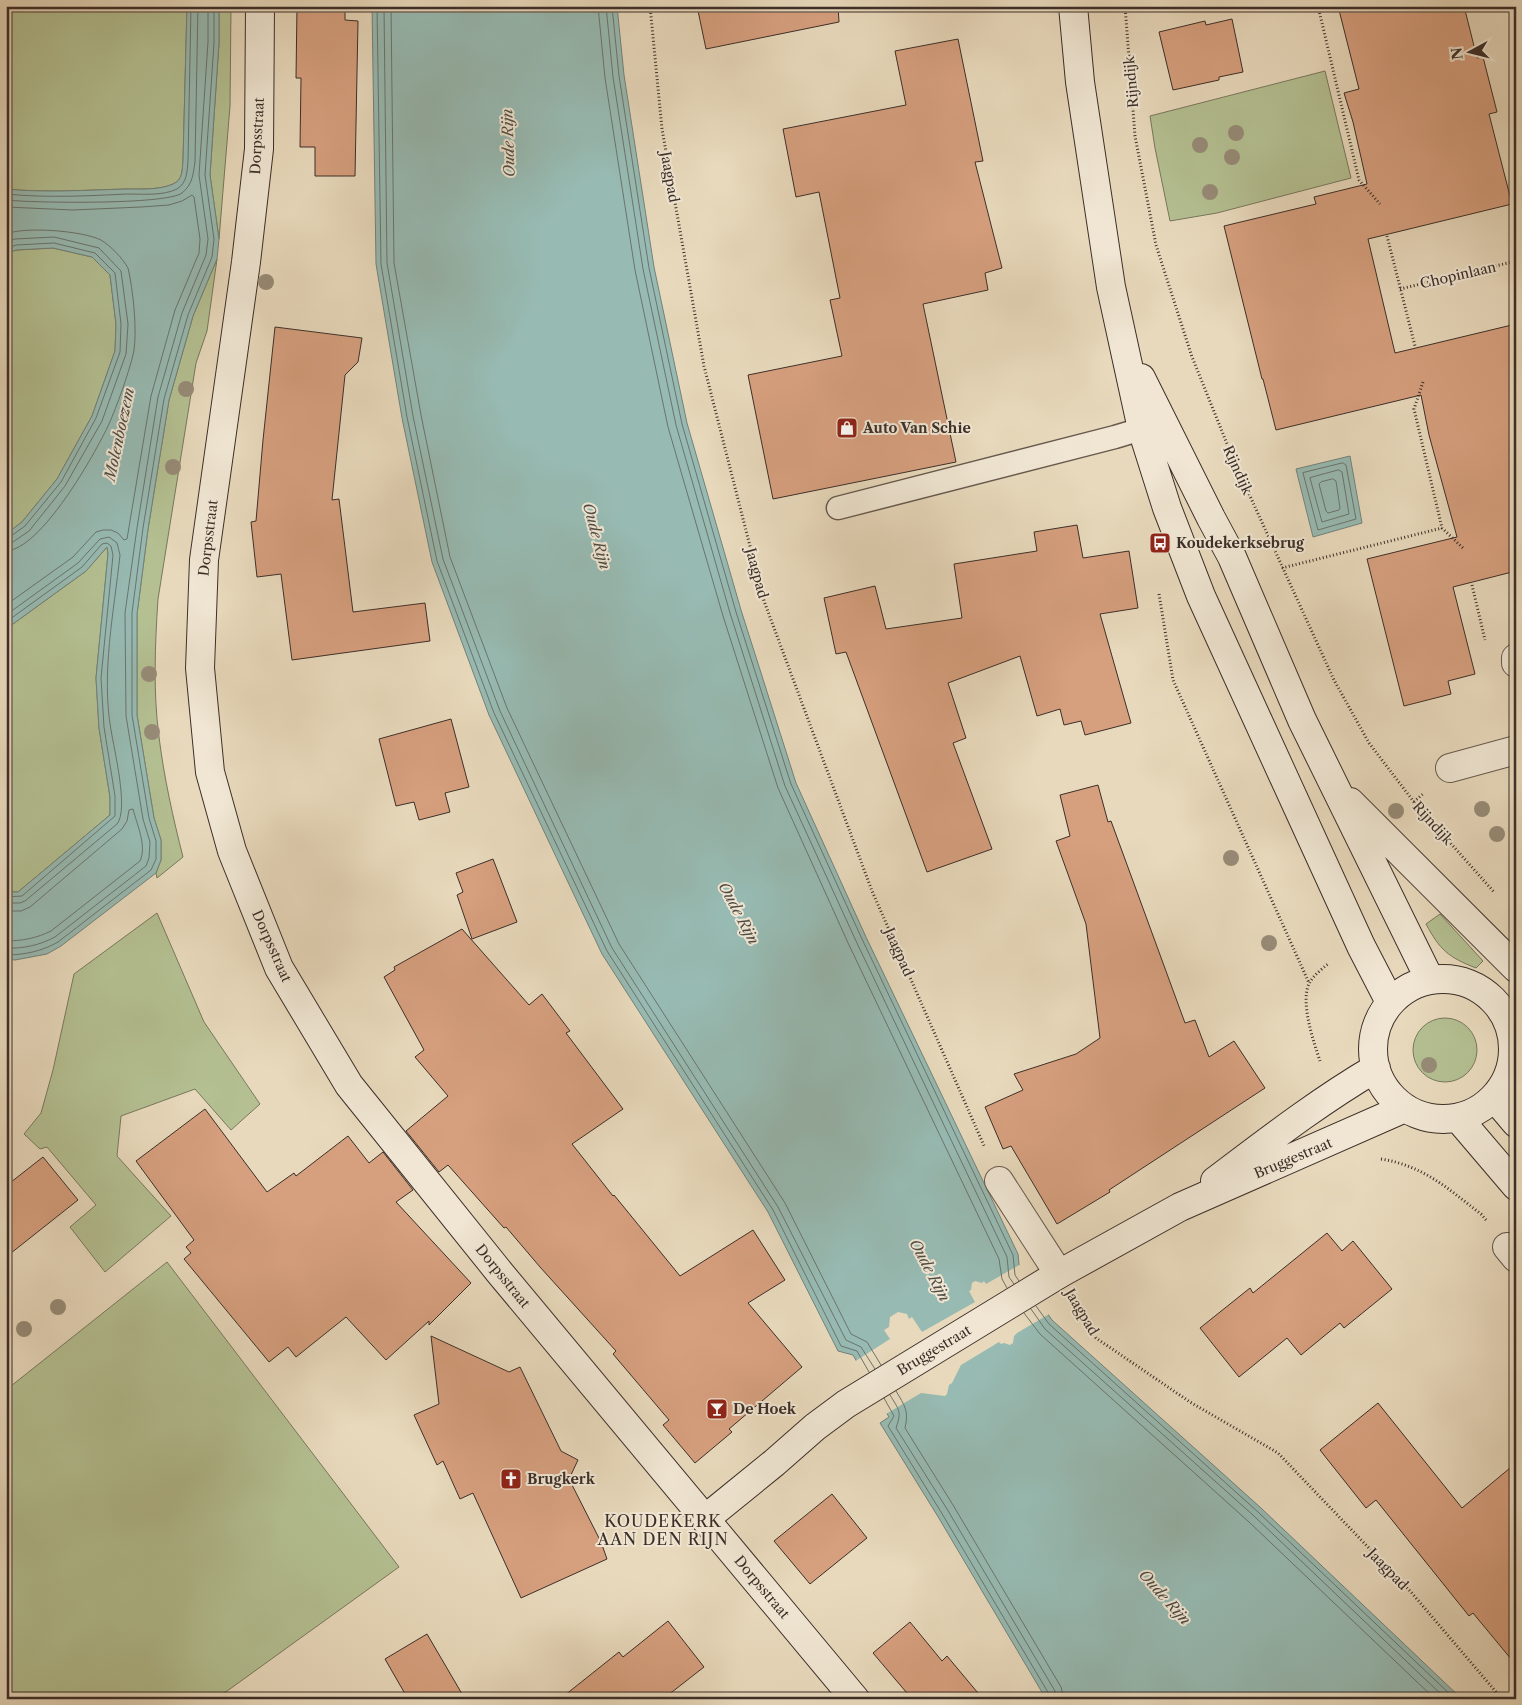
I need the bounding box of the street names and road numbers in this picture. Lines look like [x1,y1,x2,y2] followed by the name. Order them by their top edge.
[1120,54,1142,109] street label: Rijndijk
[246,97,268,175] street label: Dorpsstraat
[656,148,683,204] street label: Jaagpad
[1418,257,1498,292] street label: Chopinlaan
[1219,443,1257,498] street label: Rijndijk
[194,499,222,577] street label: Dorpsstraat
[741,544,772,601] street label: Jaagpad
[1409,798,1458,849] street label: Rijndijk
[248,907,296,985] street label: Dorpsstraat
[879,923,918,980] street label: Jaagpad
[1251,1133,1335,1183] street label: Bruggestraat
[472,1240,534,1312] street label: Dorpsstraat
[1060,1284,1103,1339] street label: Jaagpad
[894,1321,974,1379] street label: Bruggestraat
[1362,1543,1413,1594] street label: Jaagpad
[730,1552,794,1622] street label: Dorpsstraat

